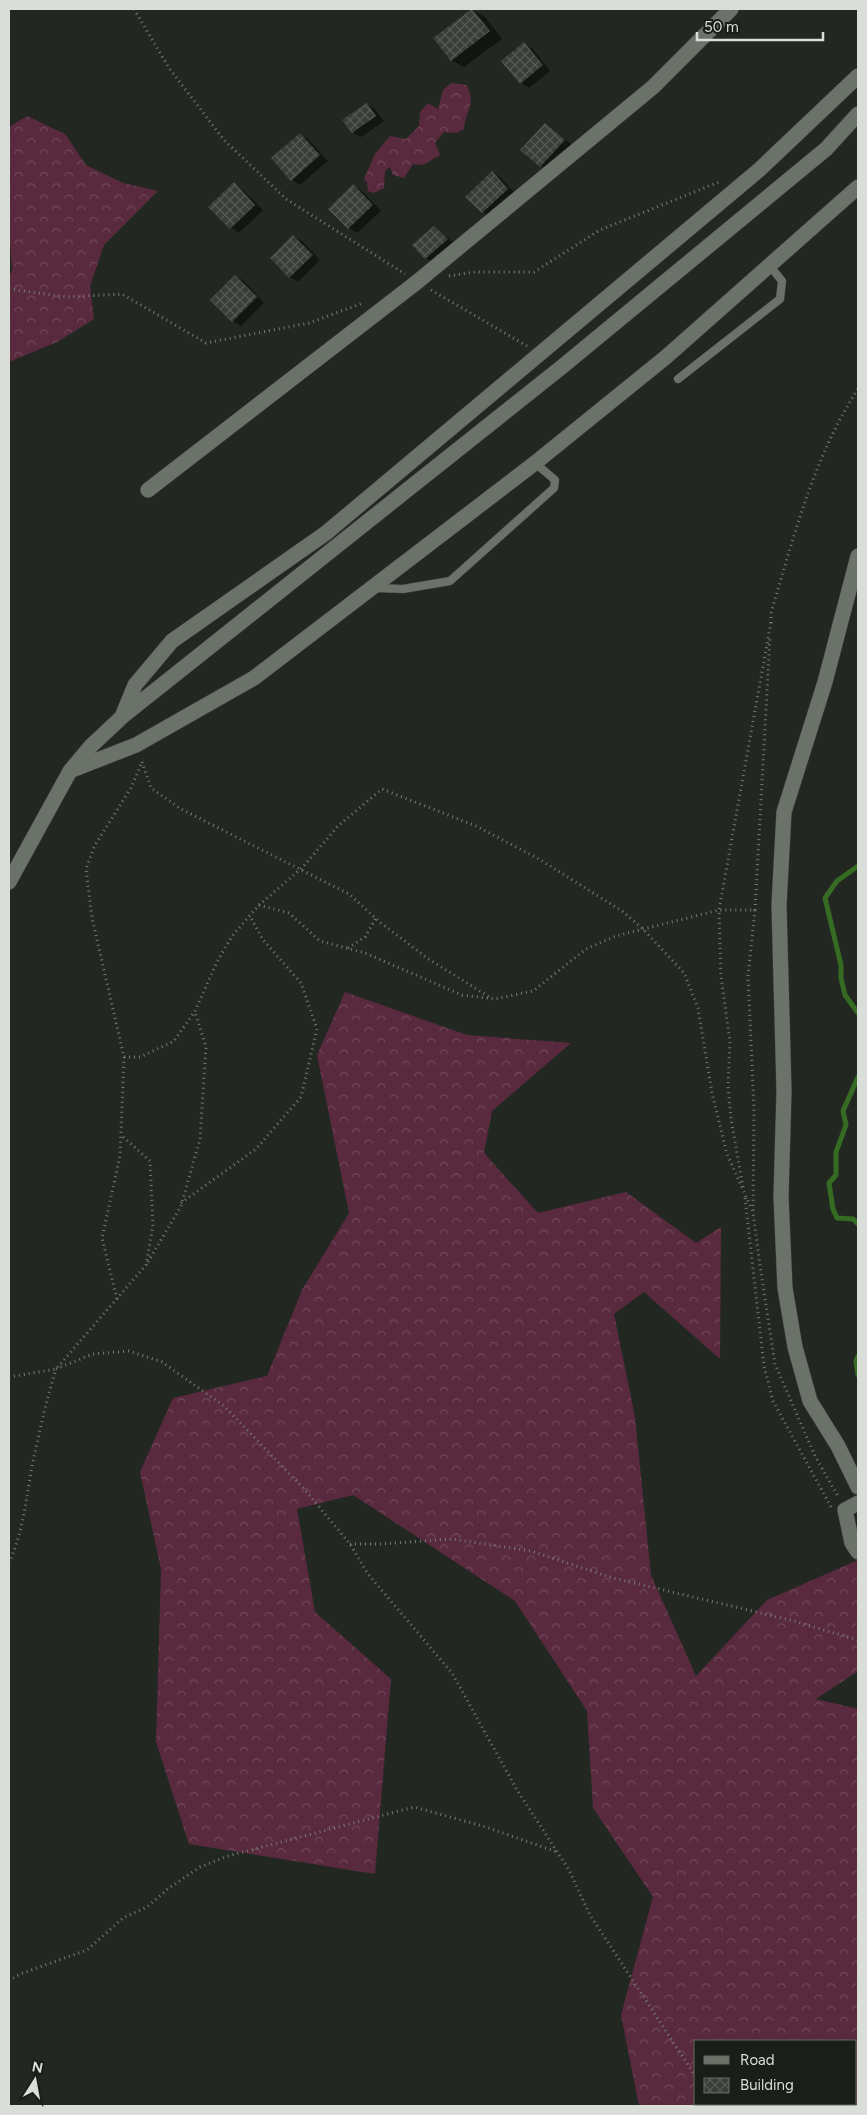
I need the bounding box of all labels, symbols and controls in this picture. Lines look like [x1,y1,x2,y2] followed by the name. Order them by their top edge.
[697,10,823,42] scale bar
[704,18,739,36] text: 50 m
[694,2040,857,2105] legend
[740,2051,775,2069] text: Road
[10,2055,60,2105] north arrow
[30,2058,44,2077] text: N
[740,2076,794,2094] text: Building

